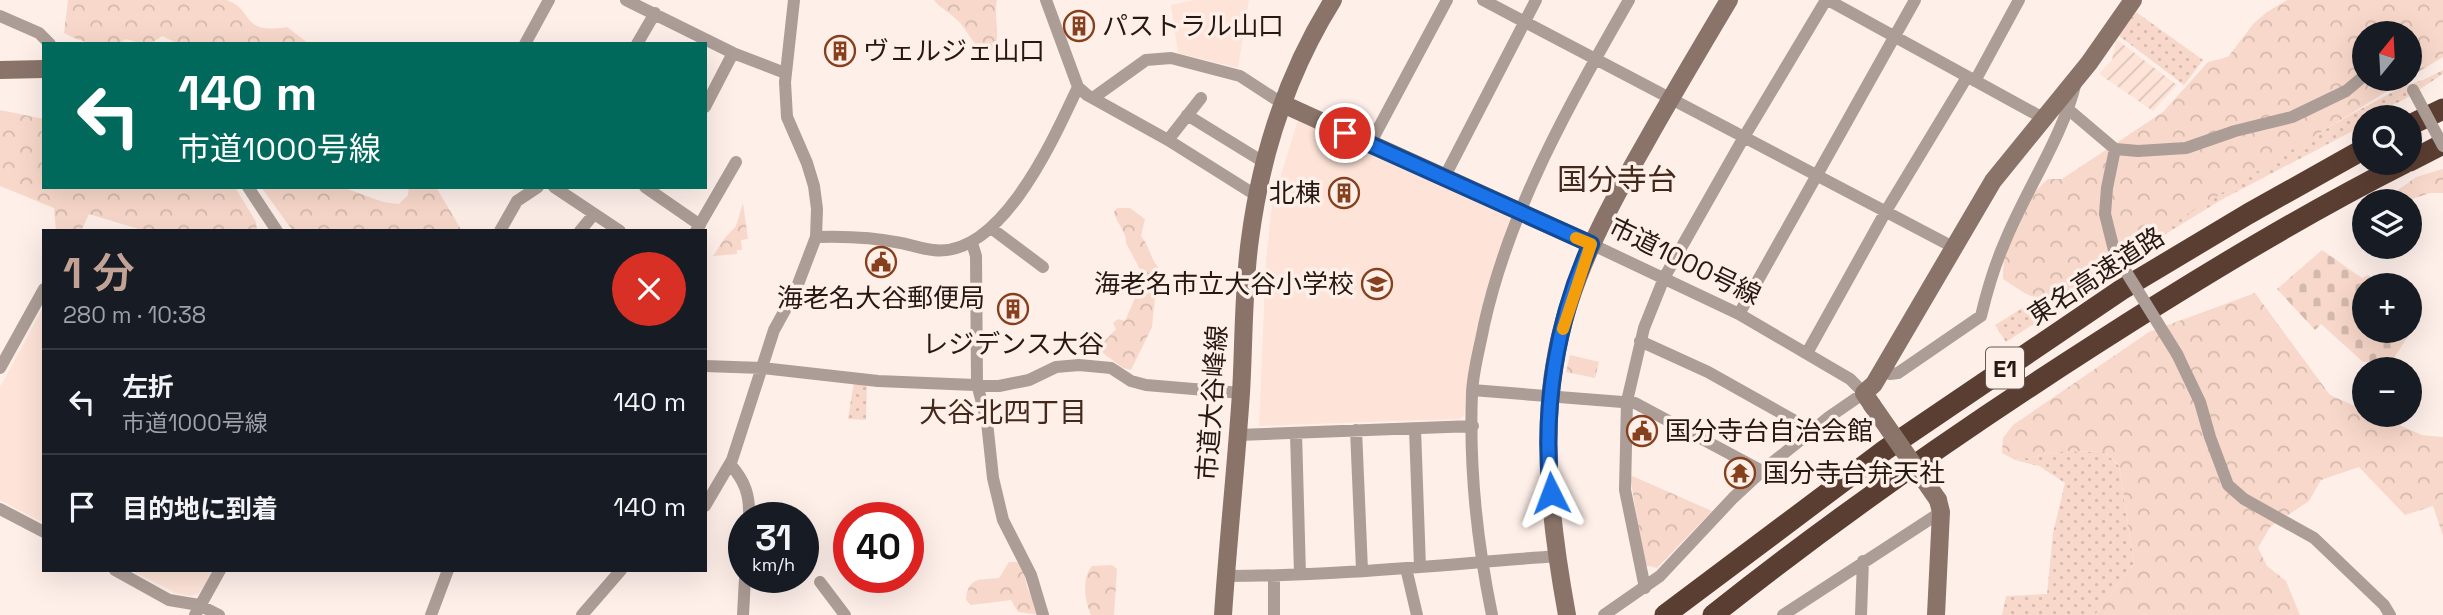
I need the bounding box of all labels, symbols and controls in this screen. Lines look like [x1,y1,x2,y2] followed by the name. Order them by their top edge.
[1062,9,1096,43] building icon: パストラル山口
[1102,9,1284,43] place label: パストラル山口
[2352,21,2422,91] north arrow
[2352,21,2422,427] map controls
[823,34,857,68] building icon: ヴェルジェ山口
[863,34,1045,68] place label: ヴェルジェ山口
[178,62,317,124] text: 140 m
[63,70,154,161] icon: left
[1315,103,1375,163] pin
[2352,105,2422,175] button: search
[1326,114,1364,152] icon: arrive
[178,129,381,169] text: 市道1000号線
[1557,160,1677,199] district label: 国分寺台
[1269,176,1321,210] place label: 北棟
[1327,176,1361,210] building icon: 北棟
[2352,189,2422,259] button: layers
[1603,210,1767,312] street label: 市道1000号線
[2021,219,2171,333] street label: 東名高速道路
[864,245,898,279] public building icon: 海老名大谷郵便局
[63,247,135,300] text: 1 分
[612,252,686,326] button: close
[1094,267,1354,301] place label: 海老名市立大谷小学校
[1360,267,1394,301] school or university icon: 海老名市立大谷小学校
[2352,273,2422,343] button: +
[777,281,985,315] place label: 海老名大谷郵便局
[996,292,1030,326] building icon: レジデンス大谷
[63,300,206,330] text: 280 m · 10:38
[1190,324,1234,482] street label: 市道大谷峰線
[922,327,1104,361] place label: レジデンス大谷
[1986,348,2024,388] road number: E1
[2352,357,2422,427] button: −
[122,370,174,404] text: 左折
[63,383,101,421] icon: left
[613,385,686,419] text: 140 m
[919,394,1087,430] district label: 大谷北四丁目
[122,408,268,438] text: 市道1000号線
[1625,414,1659,448] public building icon: 国分寺台自治会館
[1665,414,1873,448] place label: 国分寺台自治会館
[1514,456,1588,530] position arrow
[1723,456,1757,490] temple icon: 国分寺台弁天社
[1763,456,1945,490] place label: 国分寺台弁天社
[63,488,101,526] icon: arrive
[613,490,686,524] text: 140 m
[122,492,278,526] text: 目的地に到着
[833,502,924,593] speed limit sign: 40
[755,516,792,560] text: 31
[752,553,795,576] text: km/h

